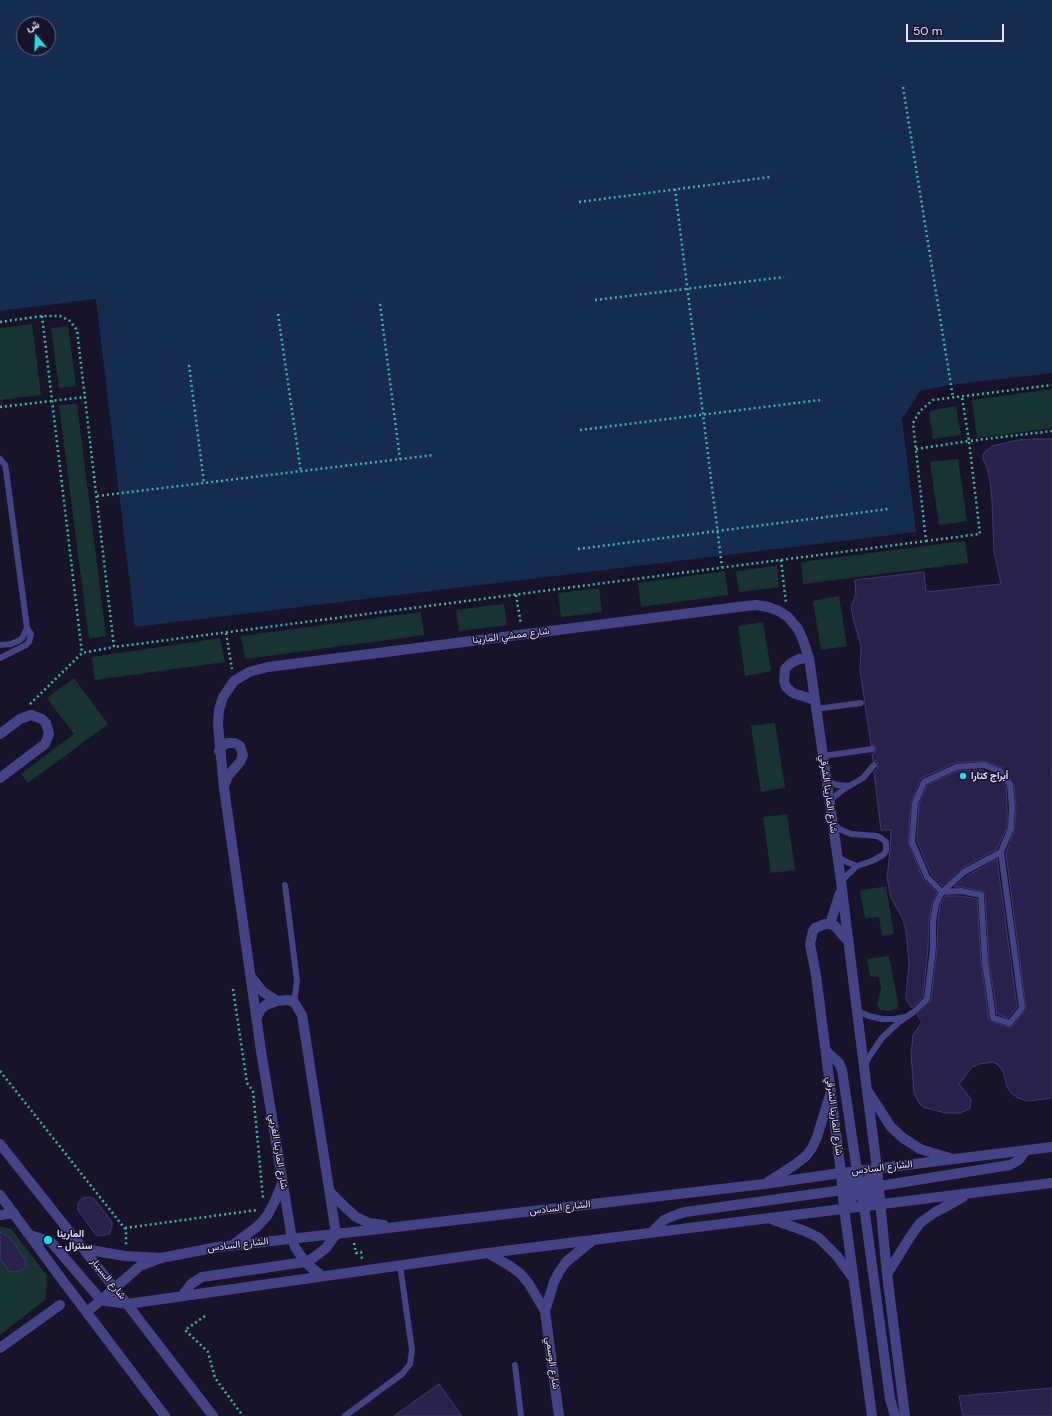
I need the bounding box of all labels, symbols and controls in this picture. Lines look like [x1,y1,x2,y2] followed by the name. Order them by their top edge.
[16,16,56,56] north arrow
[908,16,1006,42] scale bar
[24,17,41,34] text: ش
[913,23,942,39] text: 50 m
[472,625,550,647] street label: شارع ممشي المارينا
[817,754,839,834] street label: شارع المارينا الشرقي
[971,770,1008,782] place label: أبراج كتارا
[958,771,968,781] marker: أبراج كتارا
[823,1076,845,1156] street label: شارع المارينا الشرقي
[266,1113,290,1191] street label: شارع المارينا الغربي
[851,1158,913,1178] street label: الشارع السادس
[529,1198,591,1218] street label: الشارع السادس
[57,1228,93,1252] place label: المارينا - سنترال
[42,1234,54,1246] marker: المارينا - سنترال
[207,1235,269,1255] street label: الشارع السادس
[88,1256,128,1302] street label: شارع السينار
[542,1336,562,1390] street label: شارع الوسمي

